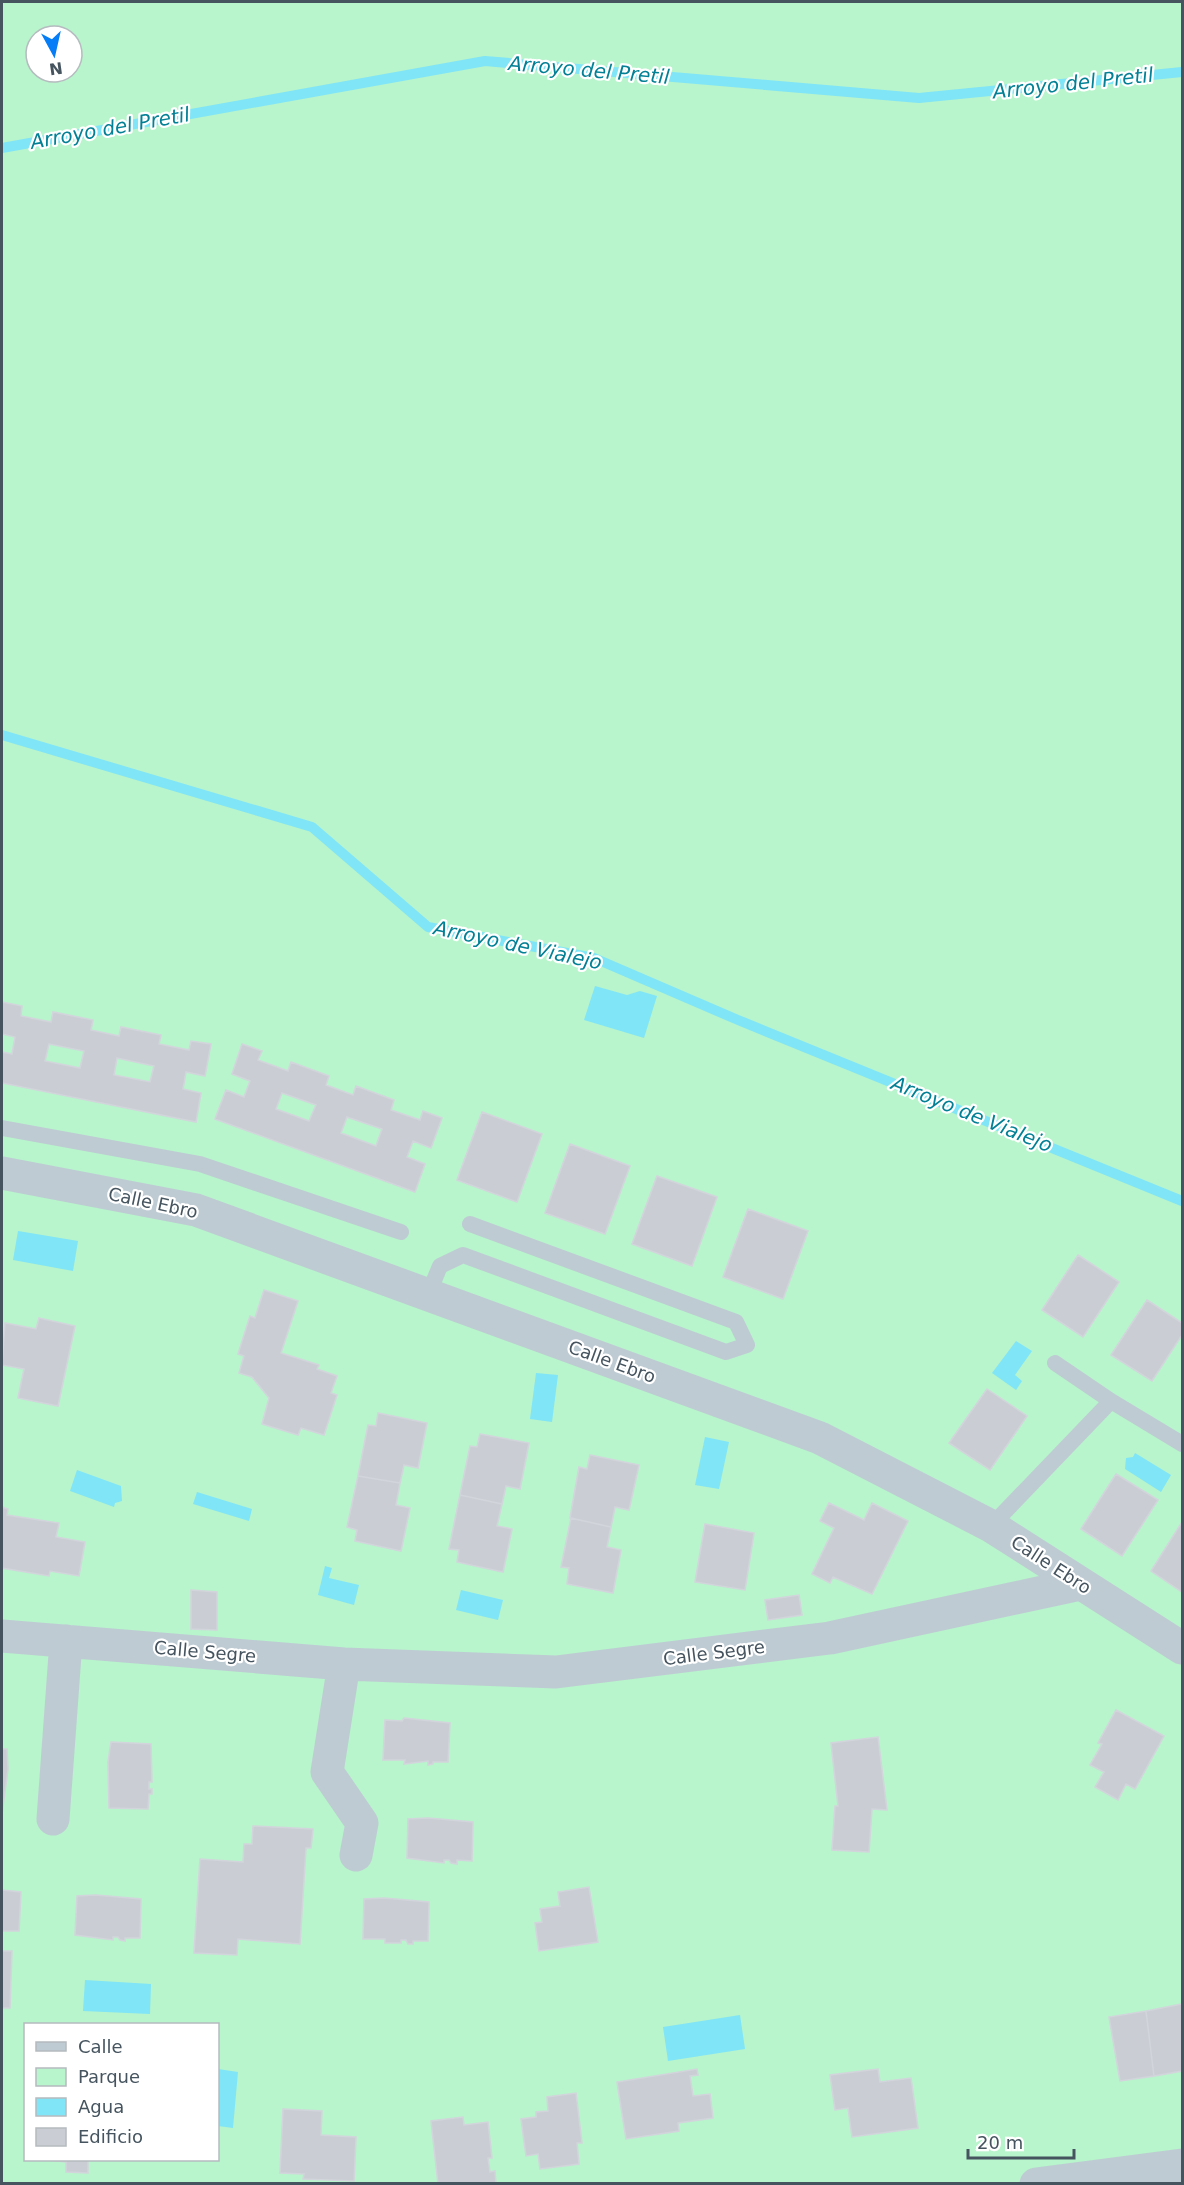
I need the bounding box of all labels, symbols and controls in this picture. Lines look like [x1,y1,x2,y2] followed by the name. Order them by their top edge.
[24,24,84,84] north arrow
[506,51,671,89] water label: Arroyo del Pretil
[48,58,64,79] text: N
[990,63,1155,104] water label: Arroyo del Pretil
[27,102,192,154] water label: Arroyo del Pretil
[430,915,604,975] water label: Arroyo de Vialejo
[886,1070,1056,1157] water label: Arroyo de Vialejo
[106,1183,200,1222] street label: Calle Ebro
[566,1336,659,1387] street label: Calle Ebro
[1007,1531,1095,1598] street label: Calle Ebro
[662,1636,766,1669] street label: Calle Segre
[153,1637,257,1666] street label: Calle Segre
[24,2023,219,2161] legend
[78,2036,123,2057] text: Calle
[78,2066,140,2087] text: Parque
[78,2096,124,2117] text: Agua
[968,2122,1074,2160] scale bar
[78,2126,143,2147] text: Edificio
[977,2132,1023,2153] text: 20 m

